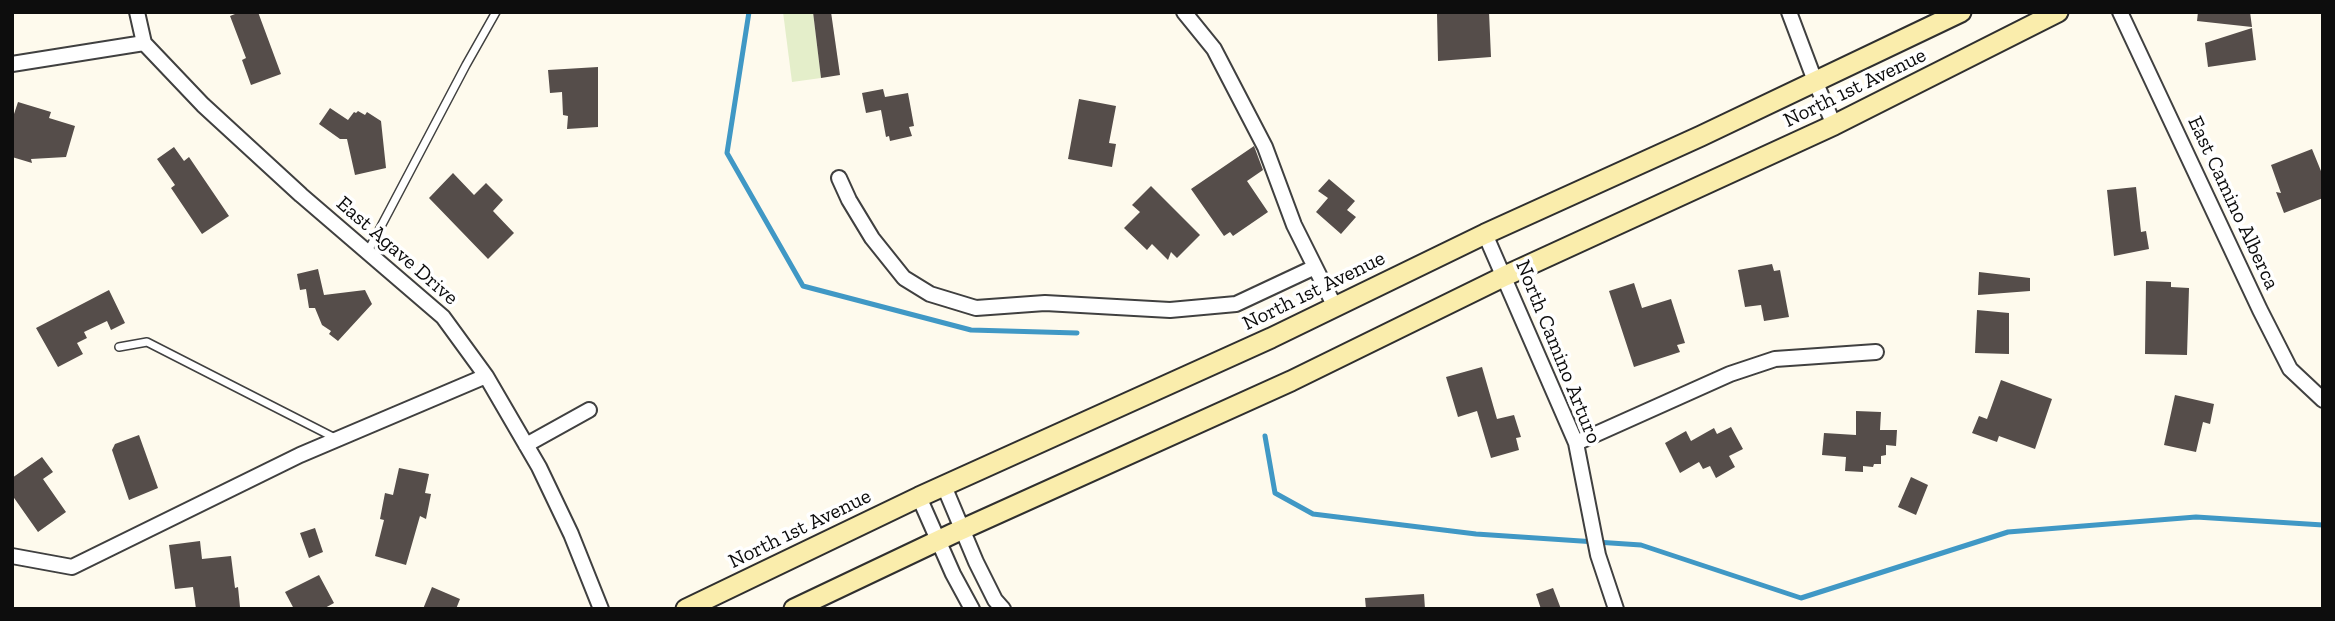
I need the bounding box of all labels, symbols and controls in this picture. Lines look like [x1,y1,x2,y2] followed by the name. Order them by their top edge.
[1780,43,1930,133] street label: North 1st Avenue
[2182,112,2284,294] street label: East Camino Alberca
[331,191,463,311] street label: East Agave Drive
[1239,246,1389,336] street label: North 1st Avenue
[1510,256,1606,448] street label: North Camino Arturo
[725,484,875,574] street label: North 1st Avenue

